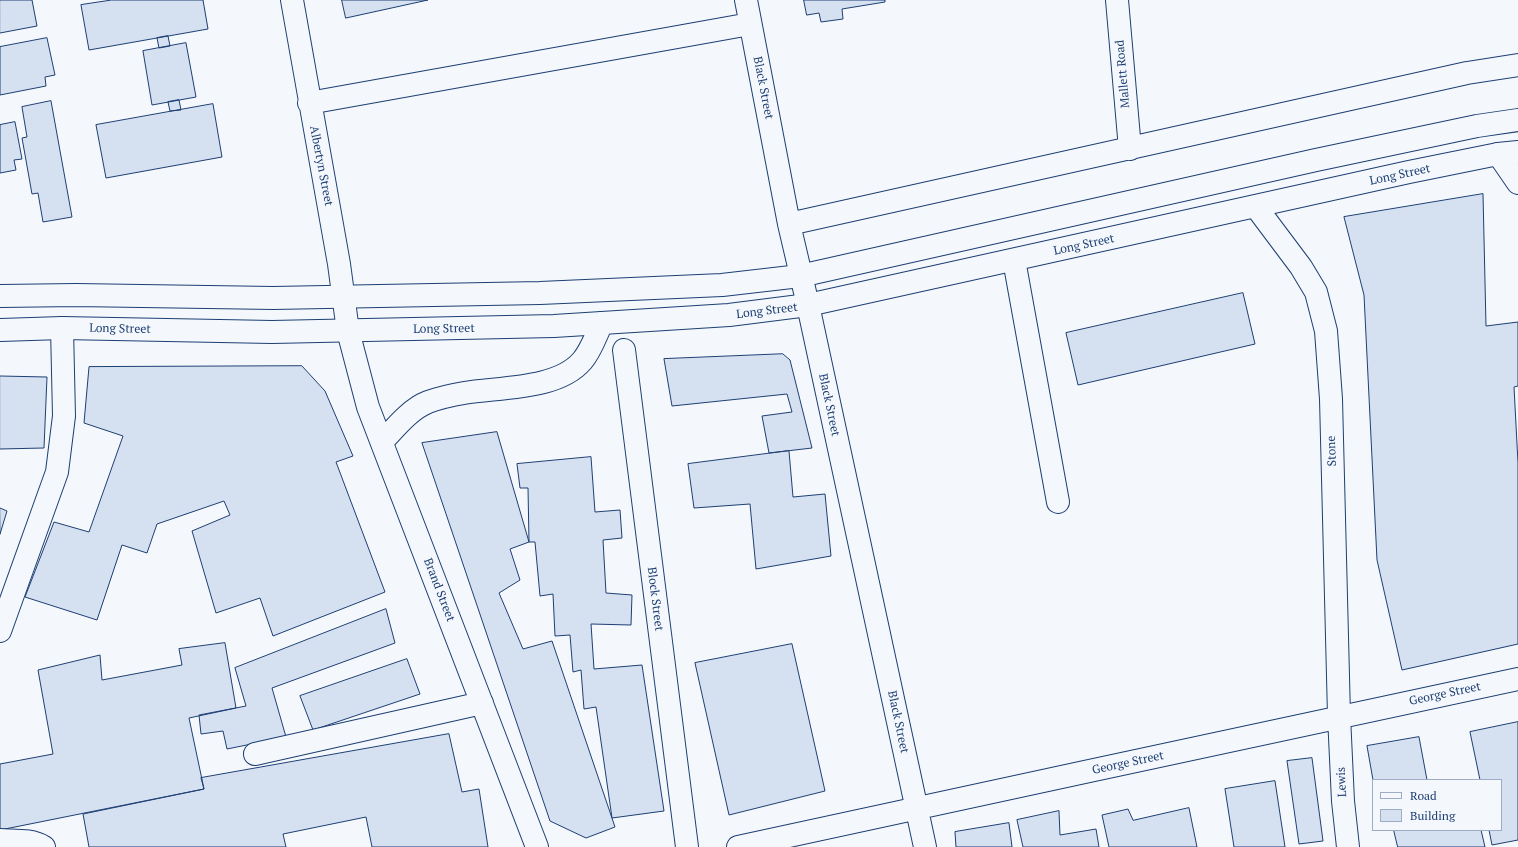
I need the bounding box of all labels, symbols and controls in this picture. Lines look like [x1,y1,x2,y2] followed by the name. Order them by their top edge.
[1113,39,1133,109] street label: Mallett Road
[750,55,776,121] street label: Black Street
[306,125,336,207] street label: Albertyn Street
[1368,162,1432,188] street label: Long Street
[1052,232,1116,258] street label: Long Street
[736,300,798,322] street label: Long Street
[89,321,151,337] street label: Long Street
[413,321,475,337] street label: Long Street
[815,372,843,438] street label: Black Street
[1324,435,1340,467] street label: Stone
[420,556,458,624] street label: Brand Street
[644,566,666,632] street label: Block Street
[1408,679,1482,709] street label: George Street
[884,689,912,755] street label: Black Street
[1091,748,1165,778] street label: George Street
[1334,767,1350,797] street label: Lewis
[1372,779,1502,831] legend
[1410,788,1437,803] text: Road
[1410,808,1455,823] text: Building

